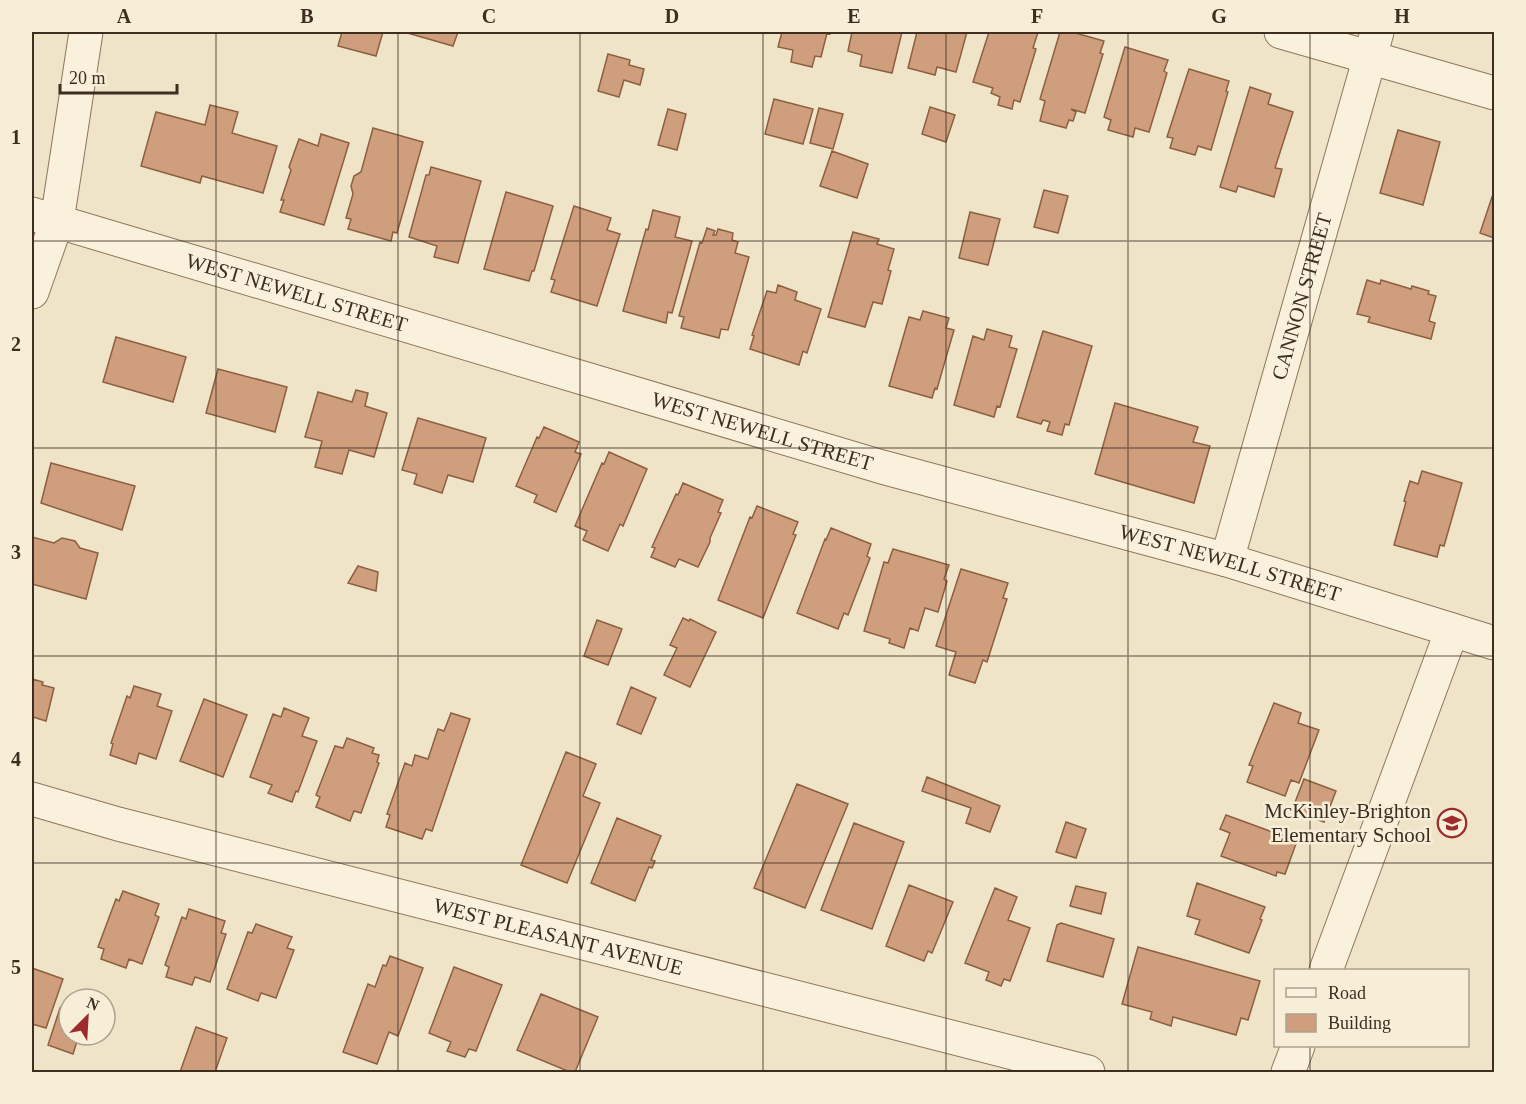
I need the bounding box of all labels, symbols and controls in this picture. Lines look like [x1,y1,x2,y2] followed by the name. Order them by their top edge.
[117,5,132,27] text: A
[300,5,314,27] text: B
[482,5,496,27] text: C
[665,5,679,27] text: D
[847,5,861,27] text: E
[1031,5,1043,27] text: F
[1211,5,1227,27] text: G
[1394,5,1410,27] text: H
[60,57,177,95] scale bar
[69,68,106,88] text: 20 m
[11,126,21,148] text: 1
[1267,210,1337,383] street label: CANNON STREET
[183,248,410,337] street label: WEST NEWELL STREET
[11,333,21,355] text: 2
[649,387,876,476] street label: WEST NEWELL STREET
[1117,519,1344,607] street label: WEST NEWELL STREET
[11,541,21,563] text: 3
[11,748,21,770] text: 4
[1264,799,1431,847] place label: McKinley-Brighton Elementary School
[1436,807,1468,839] school or university icon: McKinley-Brighton Elementary School
[431,893,686,980] street label: WEST PLEASANT AVENUE
[11,956,21,978] text: 5
[1274,969,1469,1047] legend
[1328,983,1366,1003] text: Road
[57,987,117,1047] north arrow
[84,994,102,1014] text: N
[1328,1013,1391,1033] text: Building

